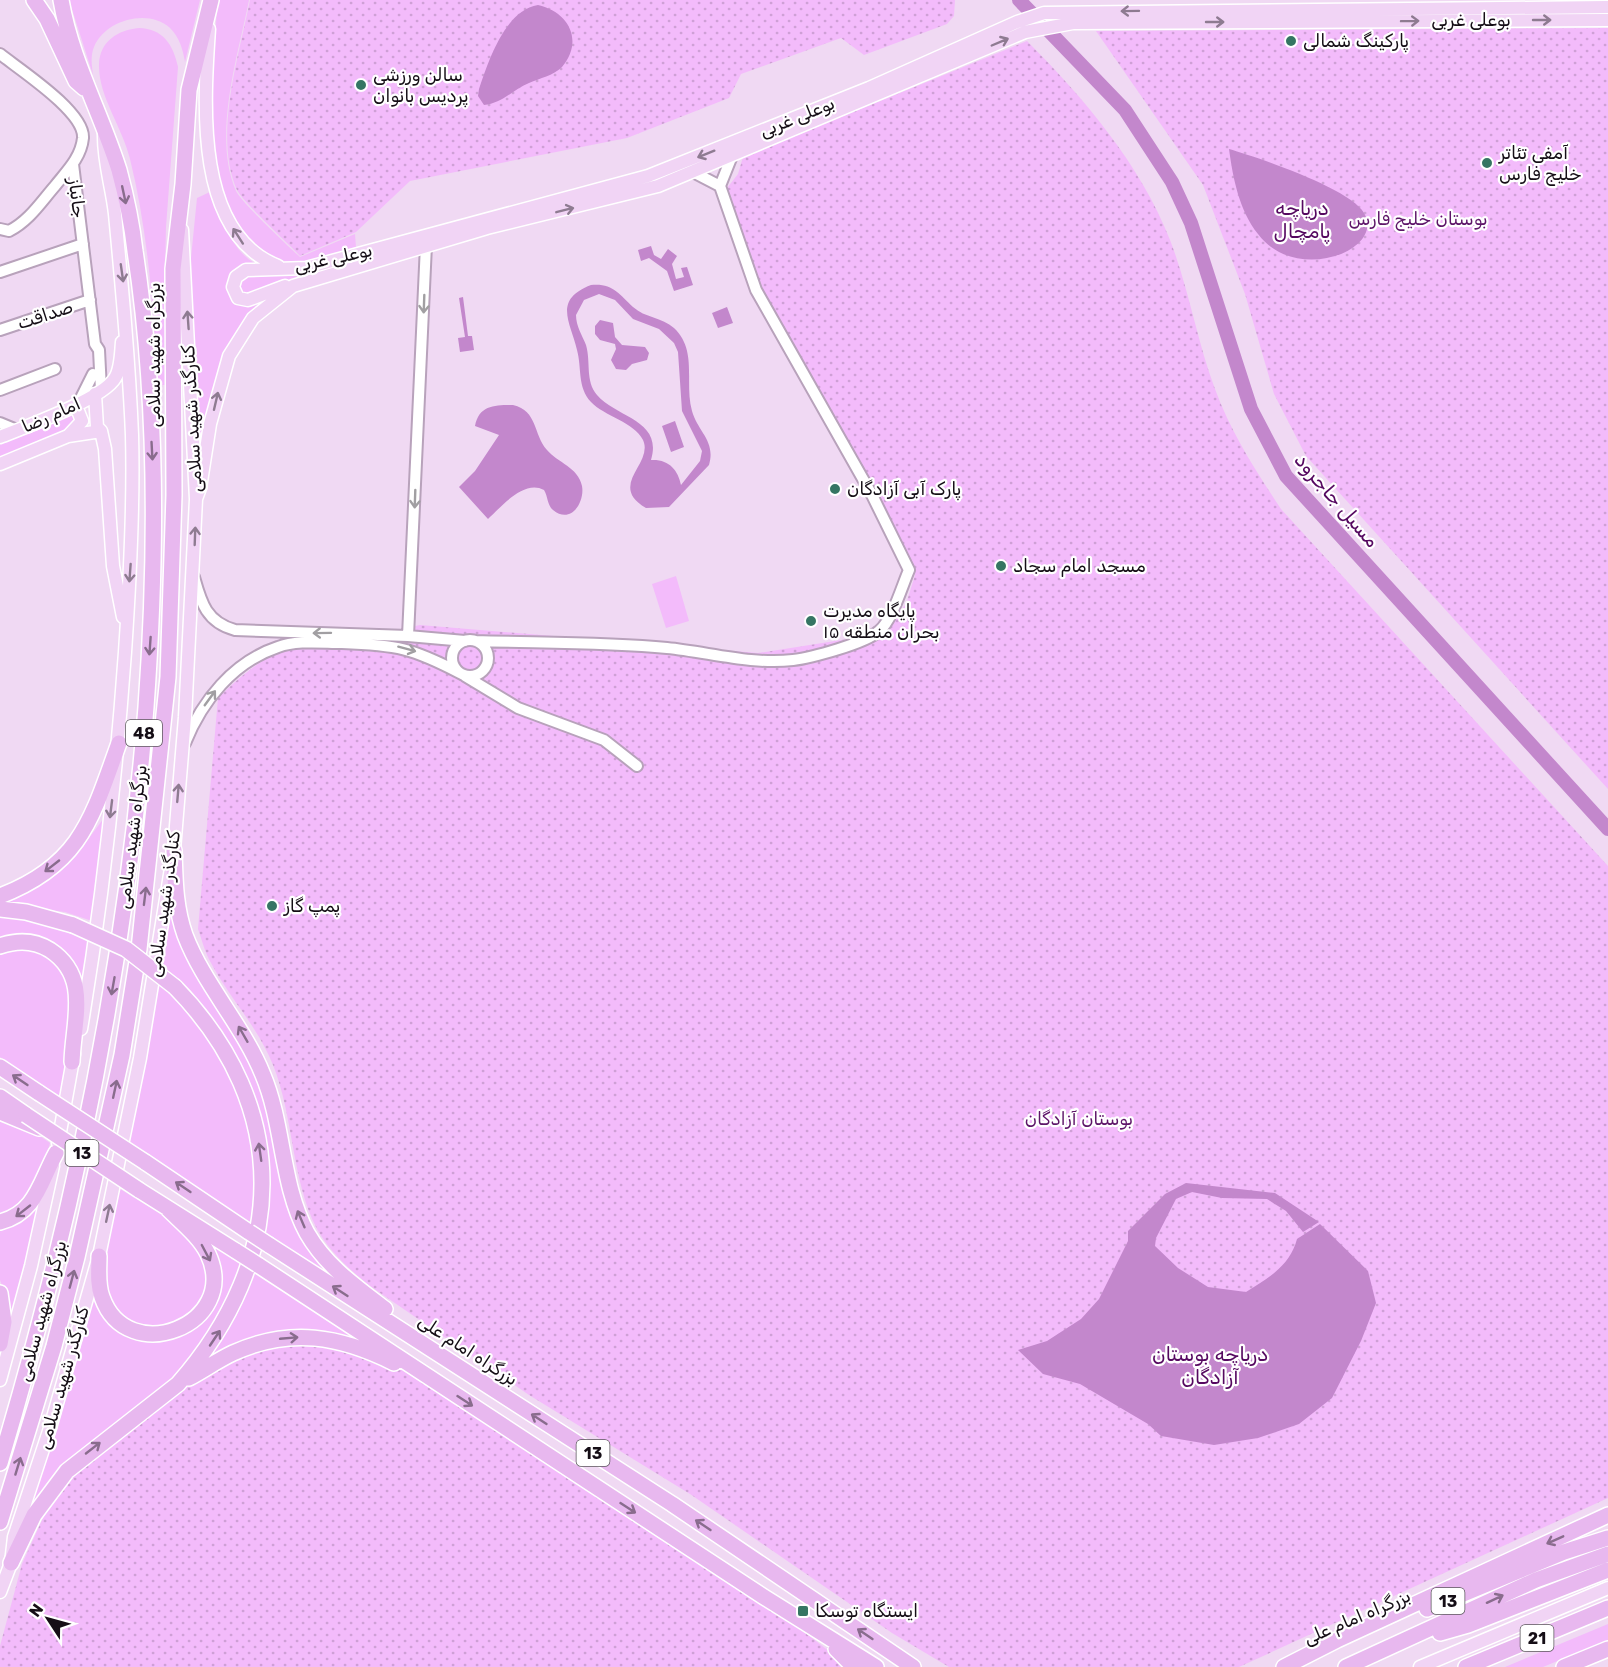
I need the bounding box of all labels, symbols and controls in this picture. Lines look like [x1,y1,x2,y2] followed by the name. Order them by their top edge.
[1121,5,1141,17] one-way arrow
[1431,9,1511,31] street label: بوعلی غربی
[1531,14,1551,26] one-way arrow
[1400,15,1420,26] one-way arrow
[1205,16,1225,28] one-way arrow
[1303,30,1409,53] place label: پارکینگ شمالی
[1284,34,1298,48] marker: پارکینگ شمالی
[991,36,1009,47] one-way arrow
[373,64,469,108] place label: سالن ورزشی پردیس بانوان
[354,78,368,92] marker: سالن ورزشی پردیس بانوان
[756,92,838,142] street label: بوعلی غربی
[1498,142,1582,186] place label: آمفی تئاتر خلیج فارس
[697,149,716,160] one-way arrow
[1480,156,1494,170] marker: آمفی تئاتر خلیج فارس
[64,176,90,219] street label: جانباز
[119,185,130,204] one-way arrow
[1273,196,1331,245] water label: دریاچه پامچال
[555,204,574,216] one-way arrow
[1348,208,1488,231] park label: بوستان خلیج فارس
[232,228,244,245] one-way arrow
[292,239,374,277] street label: بوعلی غربی
[116,263,127,283] one-way arrow
[143,282,165,428] street label: بزرگراه شهید سلامی
[418,293,429,313] one-way arrow
[14,296,76,334] street label: صداقت
[182,311,193,331] one-way arrow
[177,345,207,493] street label: کنارگذر شهید سلامی
[18,392,84,438] street label: امام رضا
[210,392,222,411] one-way arrow
[147,441,158,461] one-way arrow
[1289,448,1385,552] water label: مسیل جاجرود
[847,478,961,501] place label: پارک آبی آزادگان
[828,482,842,496] marker: پارک آبی آزادگان
[410,488,421,508] one-way arrow
[189,527,200,546] one-way arrow
[1013,555,1146,577] place label: مسجد امام سجاد
[994,559,1008,573] marker: مسجد امام سجاد
[125,562,136,582] one-way arrow
[823,600,940,643] place label: پایگاه مدیرت بحران منطقه ۱۵
[804,614,818,628] marker: پایگاه مدیرت بحران منطقه ۱۵
[313,627,333,639] one-way arrow
[144,636,155,656] one-way arrow
[397,644,416,656] one-way arrow
[204,690,216,706] one-way arrow
[126,720,162,746] road number: 48
[112,764,152,910] street label: بزرگراه شهید سلامی
[173,784,184,804] one-way arrow
[106,798,117,818] one-way arrow
[143,829,185,979] street label: کنارگذر شهید سلامی
[44,859,60,872] one-way arrow
[140,887,151,906] one-way arrow
[283,895,340,918] place label: پمپ گاز
[265,899,279,913] marker: پمپ گاز
[107,976,118,995] one-way arrow
[237,1026,248,1044] one-way arrow
[12,1074,28,1086] one-way arrow
[110,1079,121,1099] one-way arrow
[1025,1108,1133,1130] park label: بوستان آزادگان
[66,1140,98,1166] road number: 13
[255,1143,266,1163] one-way arrow
[175,1181,191,1193] one-way arrow
[15,1204,31,1217] one-way arrow
[102,1204,114,1223] one-way arrow
[295,1211,307,1229] one-way arrow
[13,1238,71,1384] street label: بزرگراه شهید سلامی
[200,1244,212,1261] one-way arrow
[66,1270,78,1289] one-way arrow
[332,1284,349,1296] one-way arrow
[32,1304,94,1452] street label: کنارگذر شهید سلامی
[414,1310,522,1390] street label: بزرگراه امام علی
[209,1330,221,1347] one-way arrow
[279,1332,299,1343] one-way arrow
[1152,1342,1268,1389] water label: دریاچه بوستان آزادگان
[456,1395,472,1407] one-way arrow
[532,1413,548,1425] one-way arrow
[576,1440,610,1466] road number: 13
[84,1442,100,1455] one-way arrow
[13,1457,24,1476] one-way arrow
[619,1502,635,1514] one-way arrow
[695,1519,712,1531] one-way arrow
[1546,1534,1564,1546] one-way arrow
[1300,1585,1414,1649] street label: بزرگراه امام علی
[1432,1588,1464,1614] road number: 13
[18,1589,78,1649] north arrow
[1486,1593,1504,1605] one-way arrow
[25,1600,47,1621] text: N
[815,1600,918,1622] place label: ایستگاه توسکا
[796,1604,810,1618] marker: ایستگاه توسکا
[1520,1625,1554,1651] road number: 21
[857,1628,873,1640] one-way arrow

